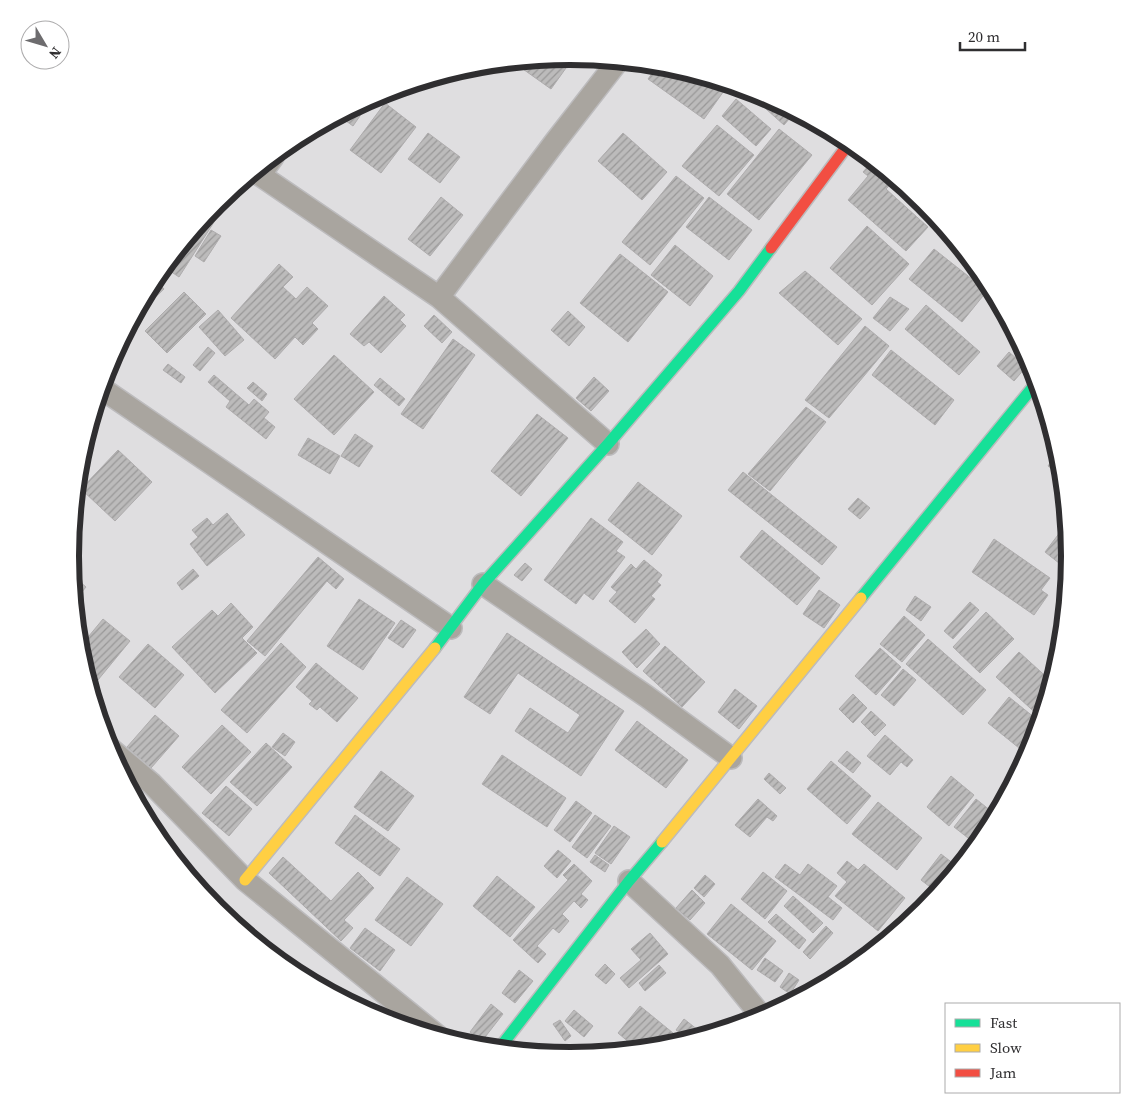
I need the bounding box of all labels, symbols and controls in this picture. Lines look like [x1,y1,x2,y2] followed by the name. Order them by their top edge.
[20,20,70,70] north arrow
[960,20,1025,52] scale bar
[968,26,1000,47] text: 20 m
[44,43,66,63] text: N
[945,1003,1120,1093] legend
[990,1012,1017,1033] text: Fast
[990,1037,1022,1058] text: Slow
[989,1062,1017,1083] text: Jam

